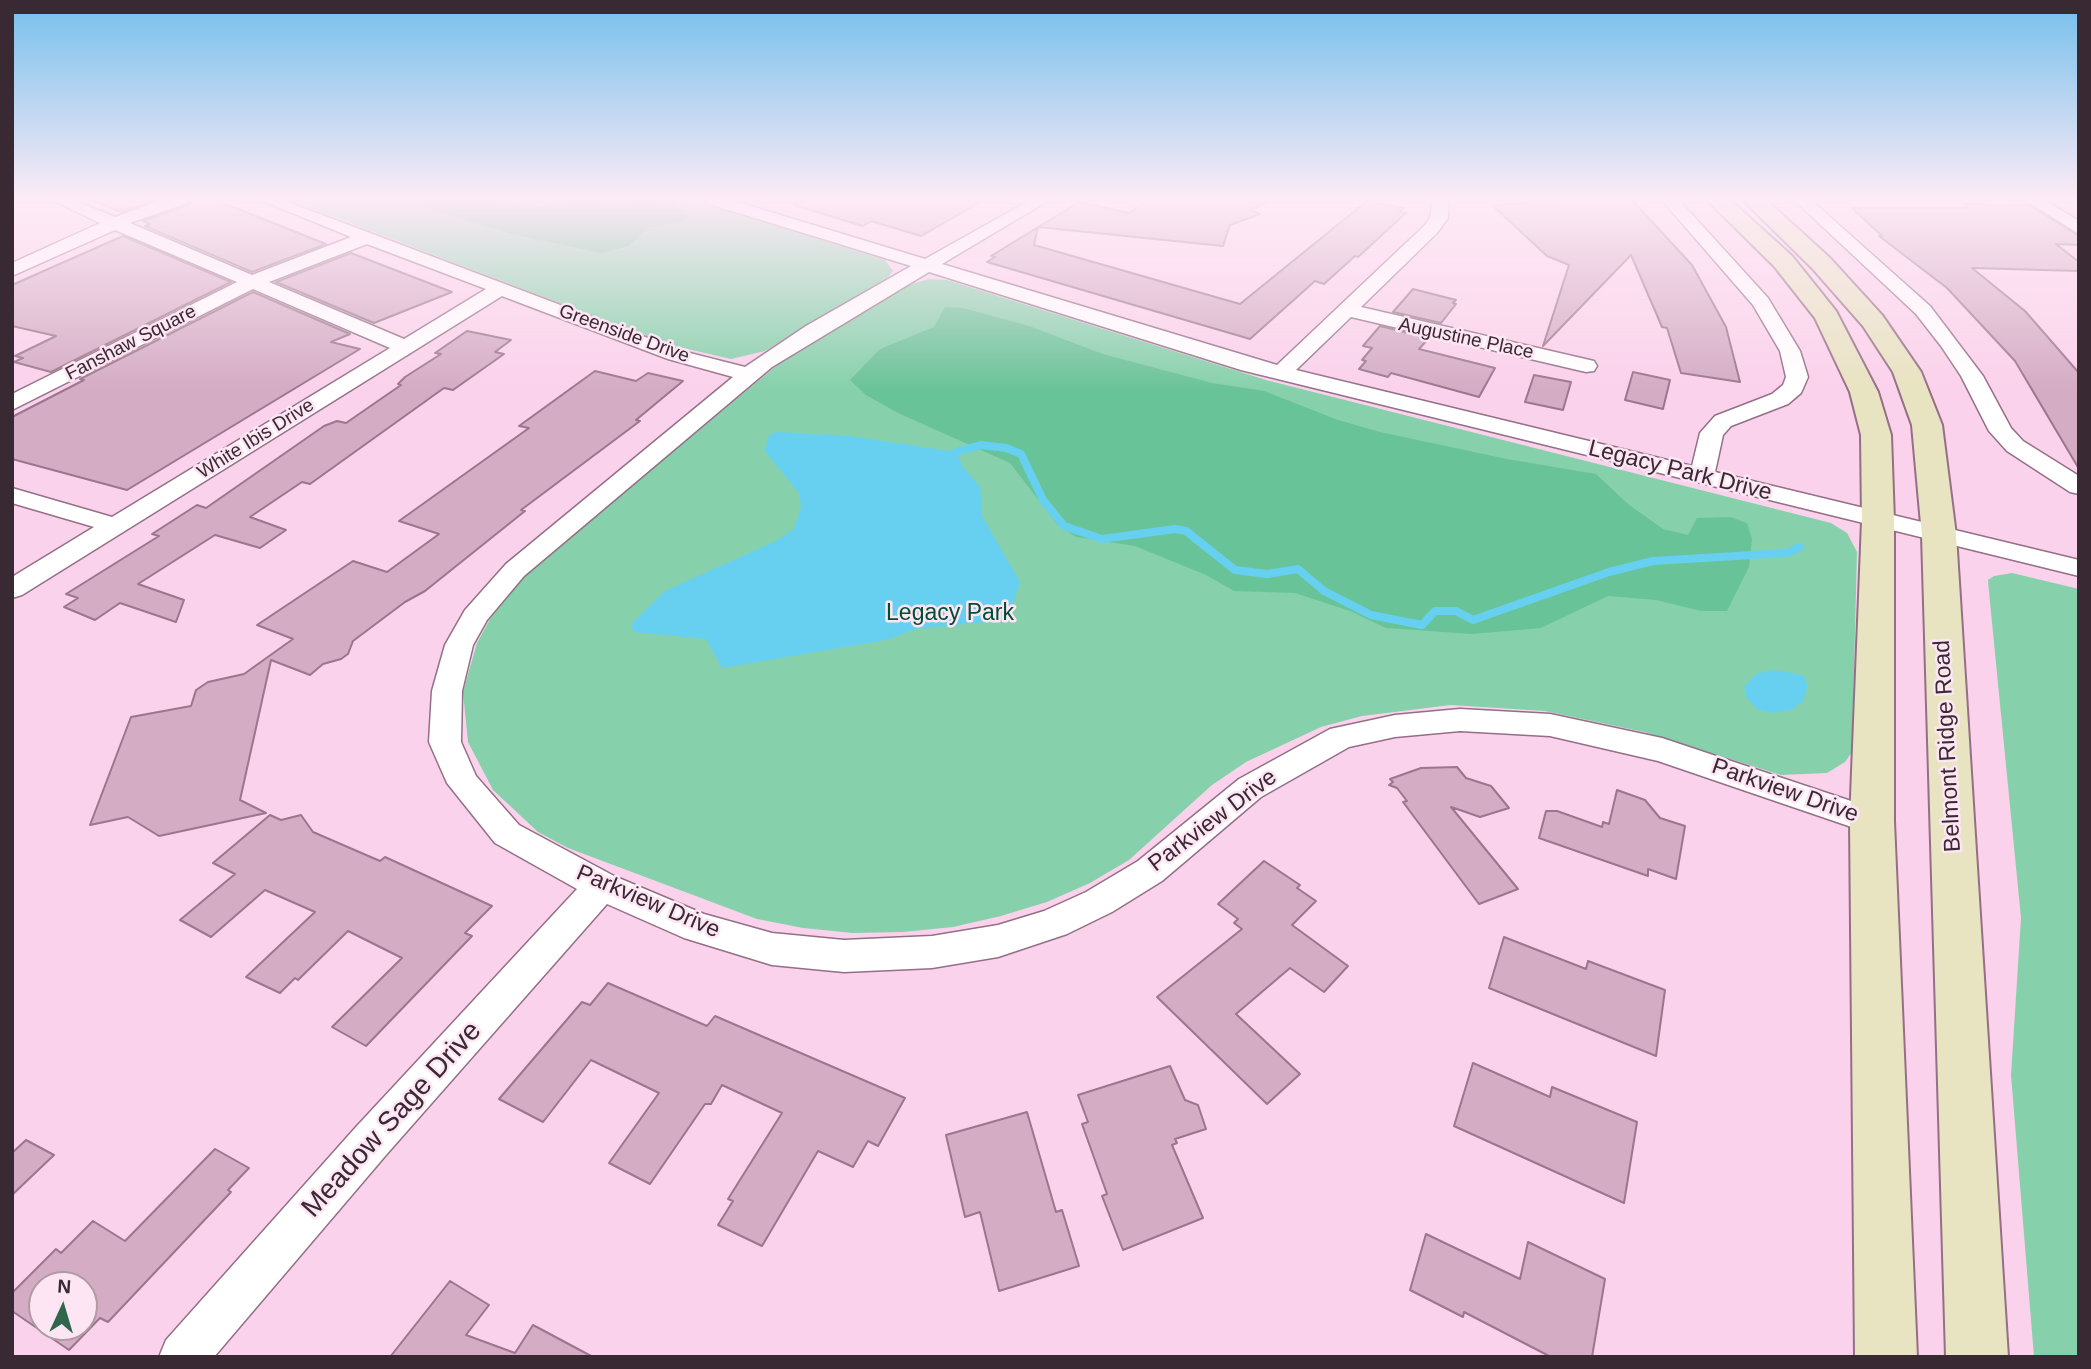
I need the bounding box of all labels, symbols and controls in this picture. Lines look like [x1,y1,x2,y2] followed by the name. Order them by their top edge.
[62,300,200,386] street label: Fanshaw Square
[556,300,692,368] street label: Greenside Drive
[1396,314,1536,364] street label: Augustine Place
[194,394,318,484] street label: White Ibis Drive
[1585,435,1775,507] street label: Legacy Park Drive
[886,600,1014,628] park label: Legacy Park
[1929,639,1967,853] street label: Belmont Ridge Road
[1708,753,1862,829] street label: Parkview Drive
[1143,764,1283,878] street label: Parkview Drive
[572,859,724,945] street label: Parkview Drive
[295,1015,489,1225] street label: Meadow Sage Drive
[28,1271,98,1341] north arrow
[57,1276,72,1298] text: N

